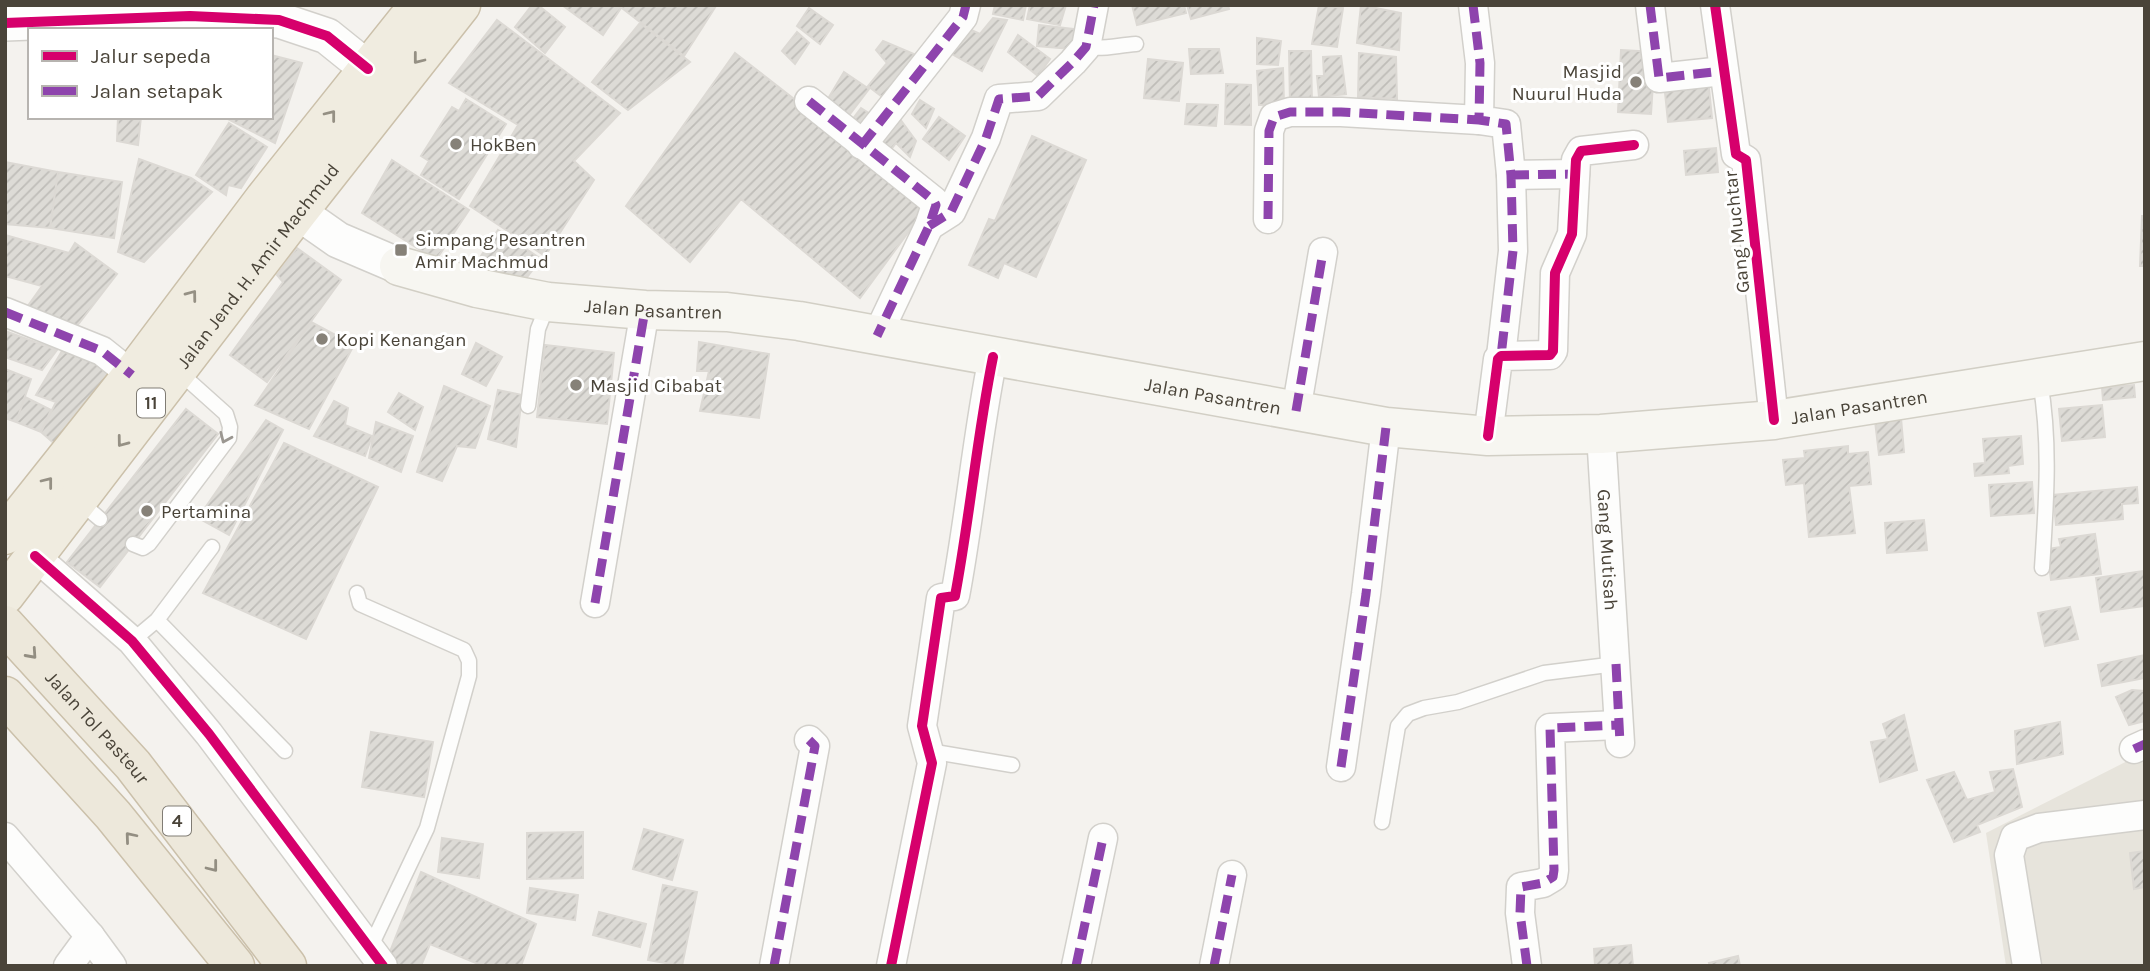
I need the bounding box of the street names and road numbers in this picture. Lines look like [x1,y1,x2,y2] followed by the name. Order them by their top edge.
[172,159,344,373] street label: Jalan Jend. H. Amir Machmud
[1720,170,1754,294] street label: Gang Muchtar
[583,295,723,324] street label: Jalan Pasantren
[1143,374,1283,420] street label: Jalan Pasantren
[1789,386,1929,429] street label: Jalan Pasantren
[137,388,165,418] road number: 11
[1592,488,1622,611] street label: Gang Mutisah
[41,667,154,789] street label: Jalan Tol Pasteur
[163,806,191,836] road number: 4

